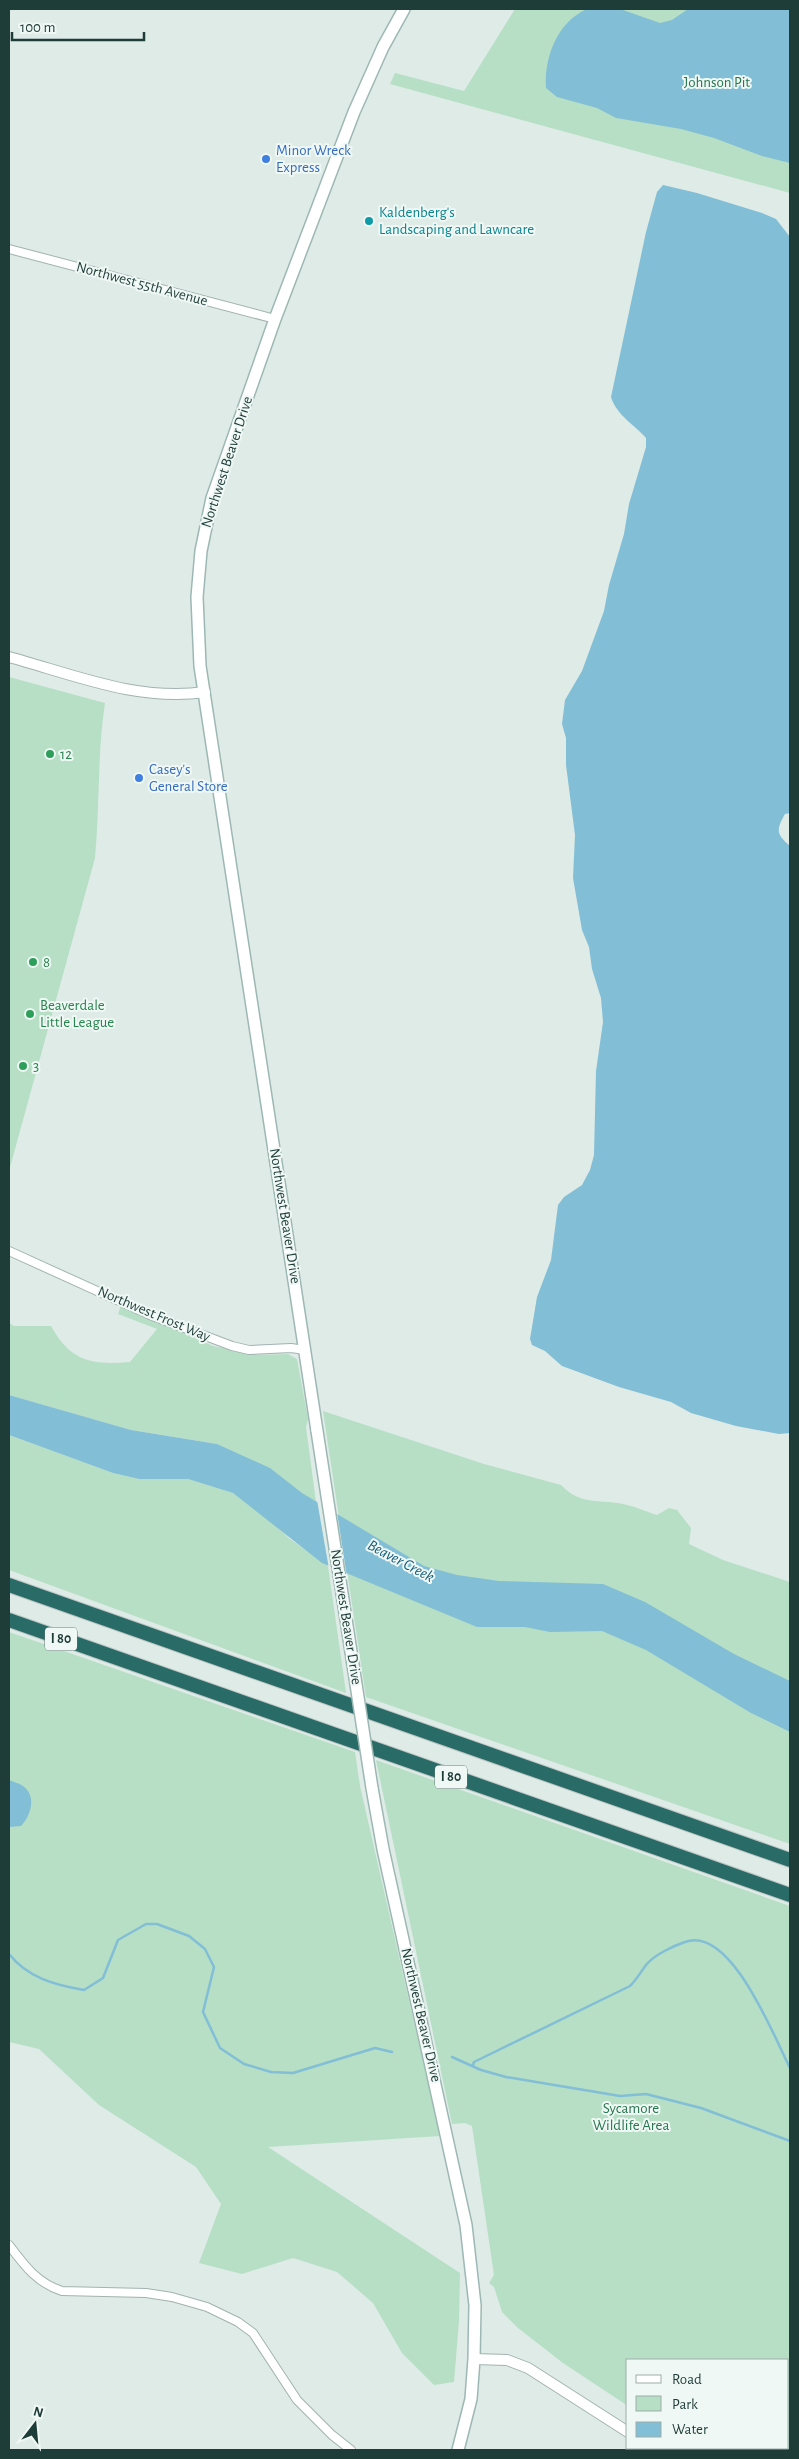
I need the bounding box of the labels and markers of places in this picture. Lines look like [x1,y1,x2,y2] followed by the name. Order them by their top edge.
[276,143,351,175] place label: Minor Wreck Express
[260,153,272,165] marker: Minor Wreck Express
[379,205,534,237] place label: Kaldenberg's Landscaping and Lawncare
[363,215,375,227] marker: Kaldenberg's Landscaping and Lawncare
[60,747,72,762] place label: 12
[44,748,56,760] marker: 12
[149,762,228,794] place label: Casey's General Store
[133,772,145,784] marker: Casey's General Store
[43,955,50,970] place label: 8
[27,956,39,968] marker: 8
[40,998,114,1030] place label: Beaverdale Little League
[24,1008,36,1020] marker: Beaverdale Little League
[33,1059,39,1074] place label: 3
[17,1060,29,1072] marker: 3

